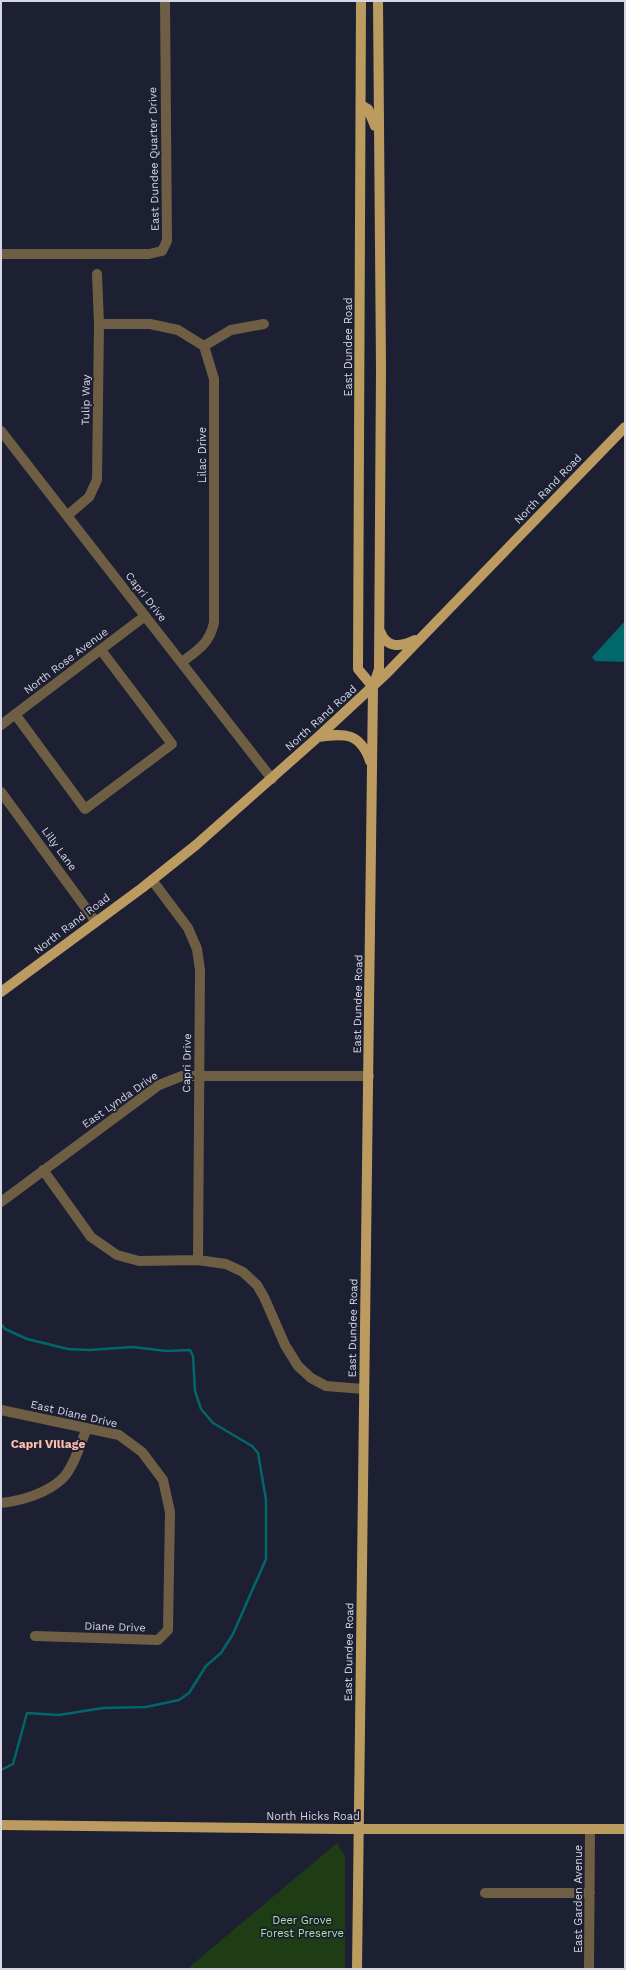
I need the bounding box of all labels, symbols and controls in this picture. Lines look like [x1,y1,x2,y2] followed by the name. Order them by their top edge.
[146,87,162,231] street label: East Dundee Quarter Drive
[342,297,355,397] street label: East Dundee Road
[79,374,93,426] street label: Tulip Way
[196,427,209,483] street label: Lilac Drive
[511,451,585,527] street label: North Rand Road
[123,570,169,624] street label: Capri Drive
[21,625,111,697] street label: North Rose Avenue
[283,682,359,754] street label: North Rand Road
[39,825,79,873] street label: Lilly Lane
[31,891,113,957] street label: North Rand Road
[351,954,365,1054] street label: East Dundee Road
[180,1033,194,1093] street label: Capri Drive
[80,1069,160,1131] street label: East Lynda Drive
[346,1278,360,1378] street label: East Dundee Road
[29,1398,119,1430] street label: East Diane Drive
[11,1437,85,1451] district label: Capri Village
[342,1602,356,1702] street label: East Dundee Road
[84,1619,146,1635] street label: Diane Drive
[266,1810,360,1823] street label: North Hicks Road
[572,1845,585,1953] street label: East Garden Avenue
[260,1914,344,1940] park label: Deer Grove Forest Preserve

